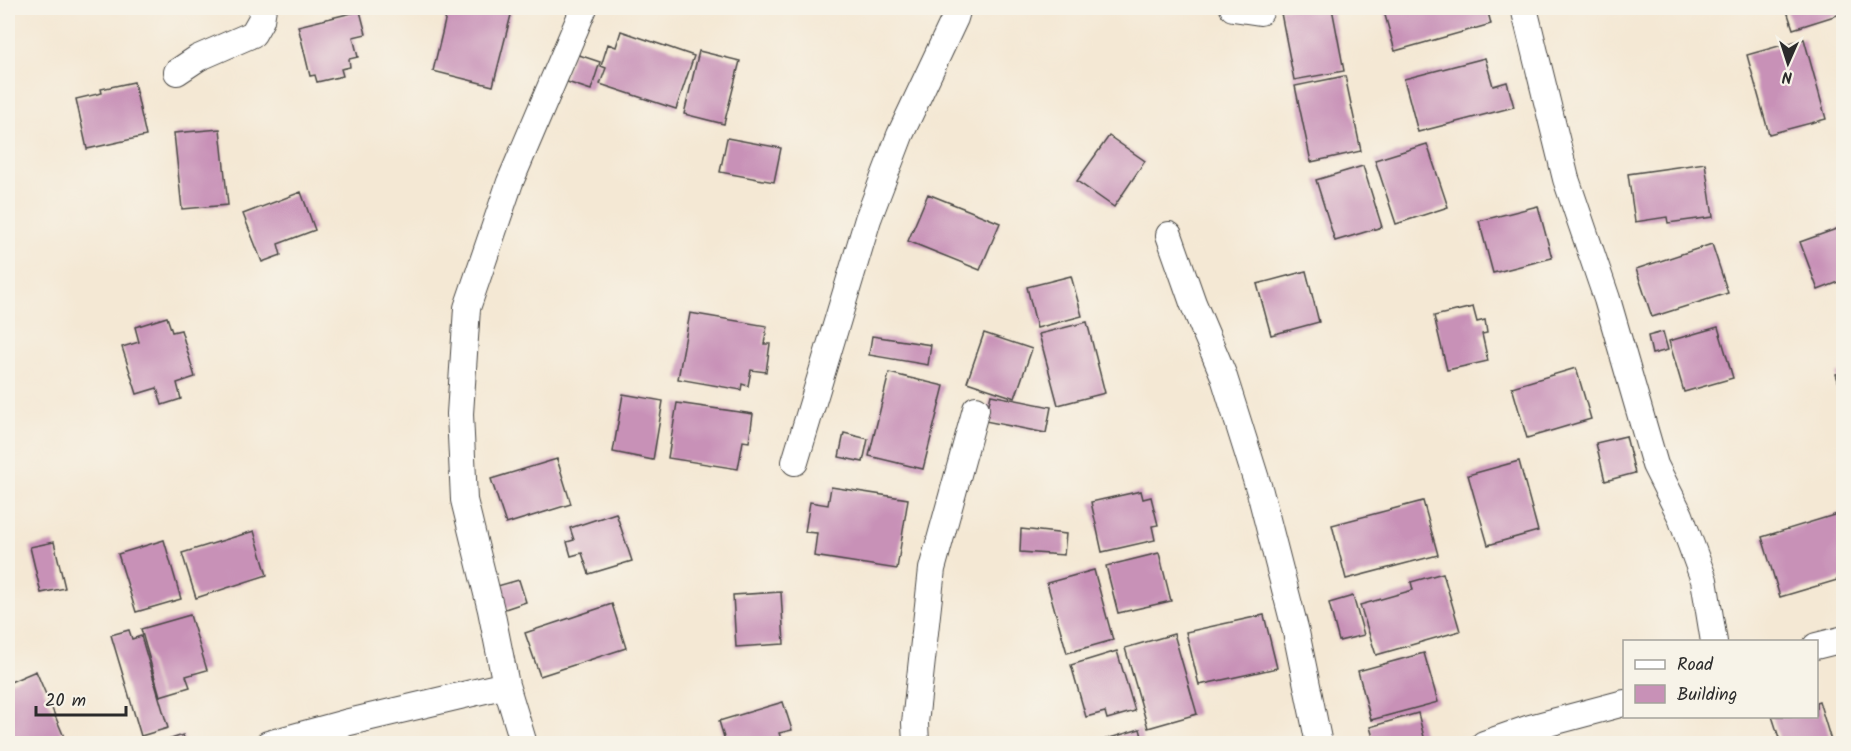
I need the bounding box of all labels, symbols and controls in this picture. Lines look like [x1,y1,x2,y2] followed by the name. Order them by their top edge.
[1758,33,1818,93] north arrow
[1782,64,1793,89] text: N
[1623,640,1818,718] legend
[1677,651,1714,680] text: Road
[36,679,126,717] scale bar
[1677,681,1737,710] text: Building
[45,687,86,716] text: 20 m

